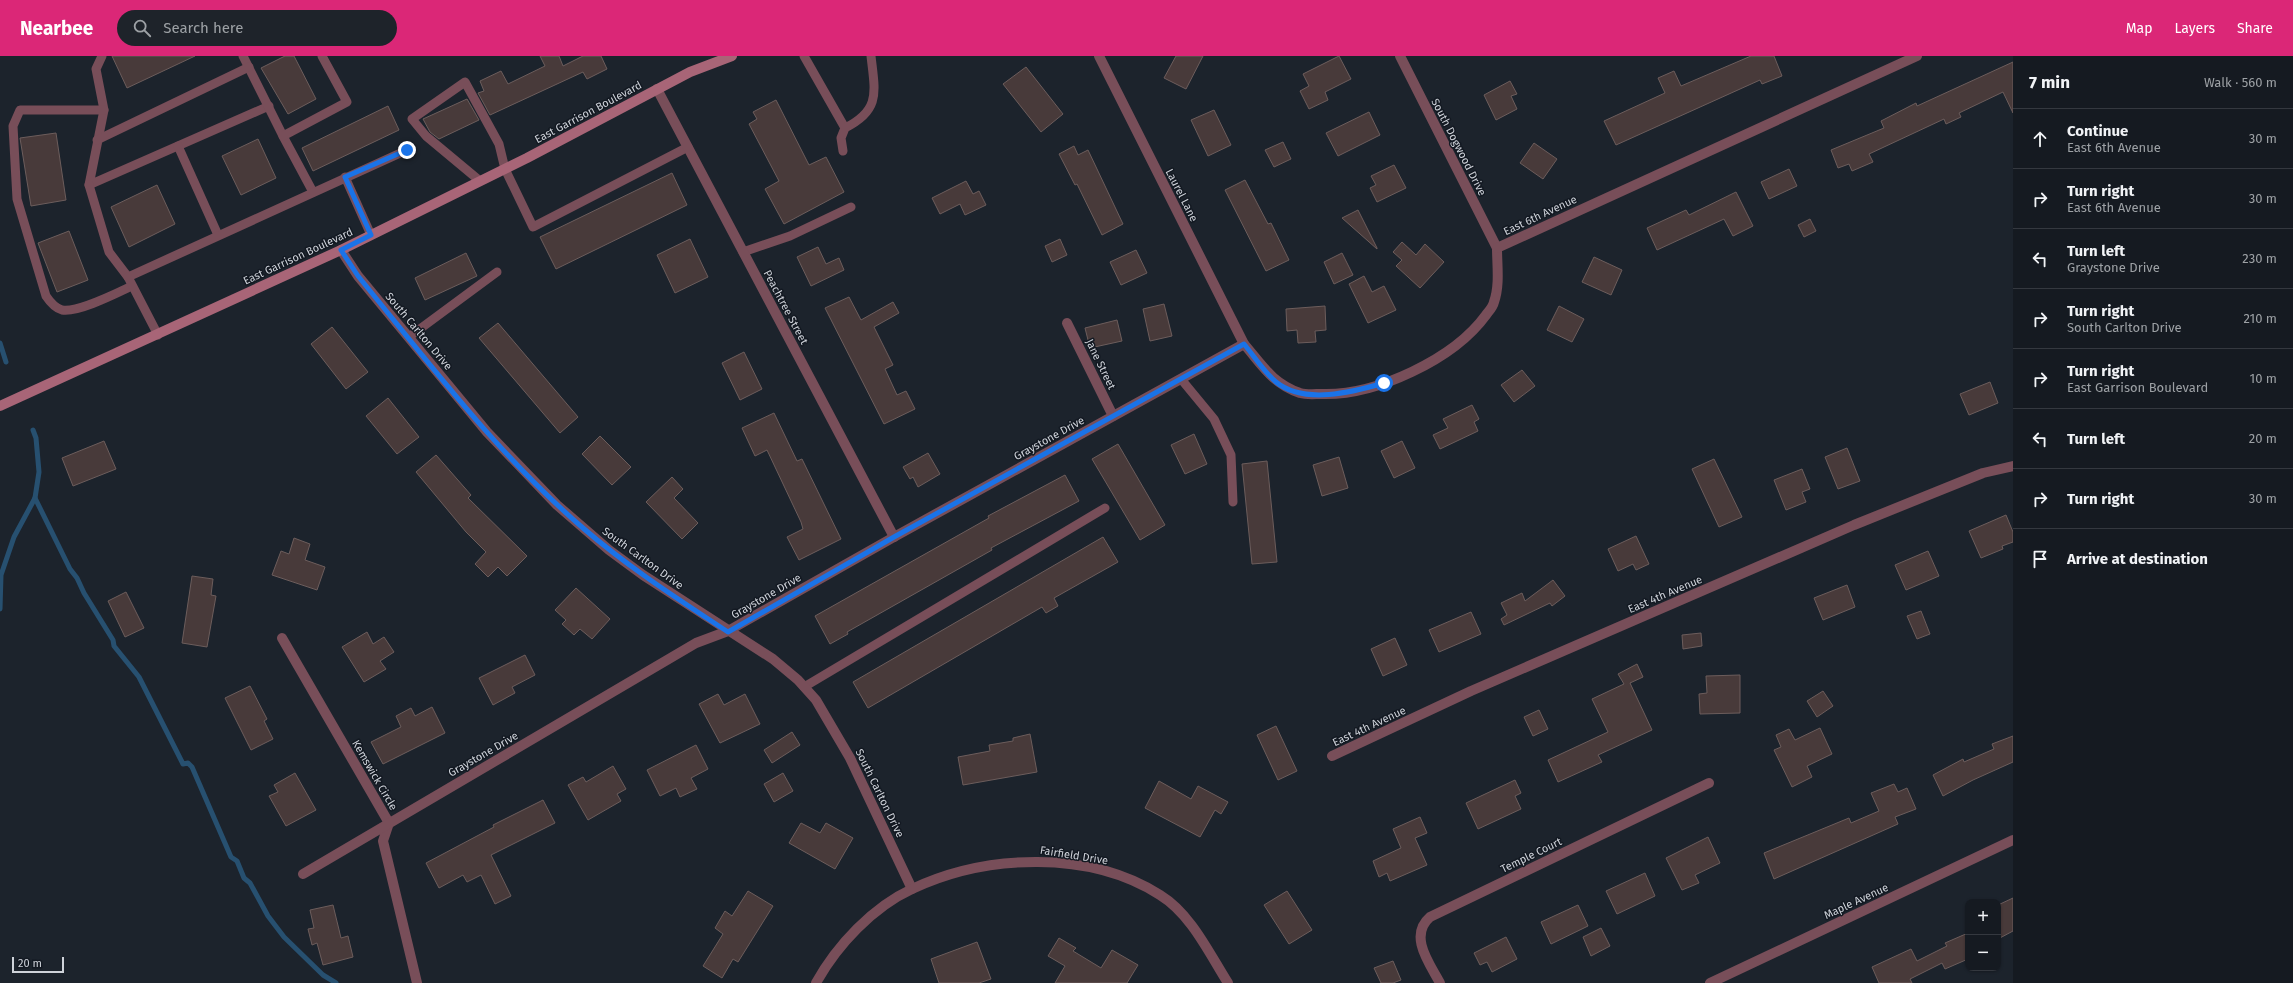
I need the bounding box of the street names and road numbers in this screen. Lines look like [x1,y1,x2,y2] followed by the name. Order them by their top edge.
[532,79,644,146] street label: East Garrison Boulevard
[1428,96,1489,198] street label: South Dogwood Drive
[1163,167,1200,224] street label: Laurel Lane
[1502,193,1579,238] street label: East 6th Avenue
[241,225,355,288] street label: East Garrison Boulevard
[761,268,811,347] street label: Peachtree Street
[382,290,455,373] street label: South Carlton Drive
[1083,337,1118,392] street label: Jane Street
[1012,414,1087,463] street label: Graystone Drive
[600,525,686,592] street label: South Carlton Drive
[729,571,803,622] street label: Graystone Drive
[1626,573,1704,616] street label: East 4th Avenue
[1331,704,1408,749] street label: East 4th Avenue
[446,729,520,780] street label: Graystone Drive
[349,738,400,813] street label: Kemswick Circle
[852,747,907,840] street label: South Carlton Drive
[1499,835,1564,876] street label: Temple Court
[1039,844,1109,867] street label: Fairfield Drive
[1822,881,1891,922] street label: Maple Avenue

